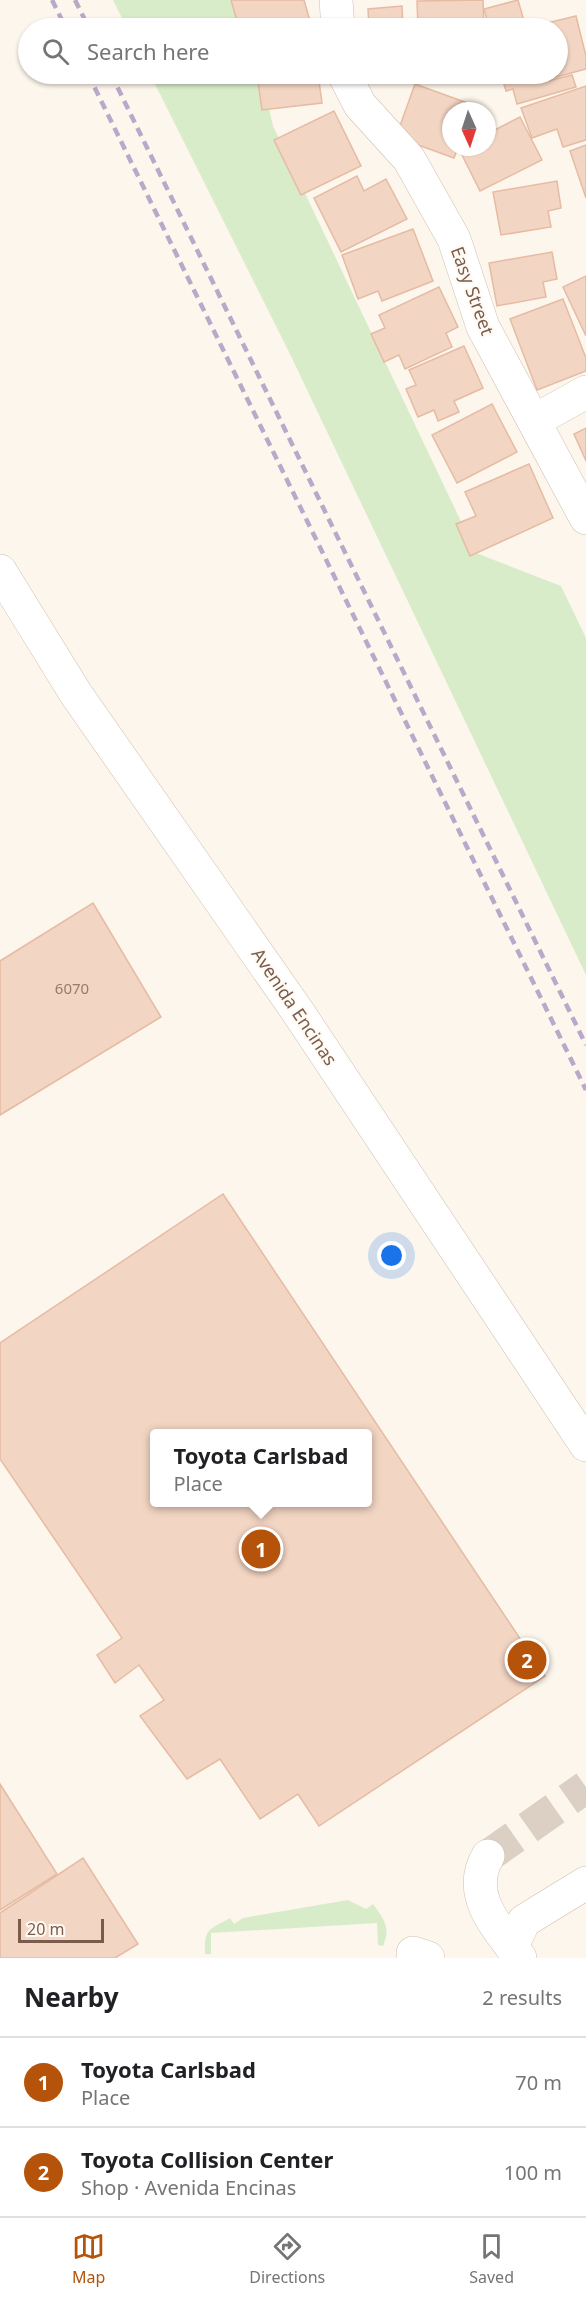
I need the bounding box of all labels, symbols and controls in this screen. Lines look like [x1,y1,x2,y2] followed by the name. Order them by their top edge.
[18,18,568,84] search box
[39,35,72,68] icon: search
[87,36,209,66] text: Search here
[442,102,496,156] north arrow
[446,243,500,339] street label: Easy Street
[247,943,343,1070] street label: Avenida Encinas
[55,978,89,998] house number: 6070
[377,1241,406,1270] your location
[150,1429,372,1507] popup
[174,1440,348,1470] text: Toyota Carlsbad
[174,1470,223,1497] text: Place
[242,1526,280,1572] pin: 1
[508,1638,546,1682] pin: 2
[18,1916,104,1944] scale bar
[27,1918,64,1940] text: 20 m
[24,1979,119,2015] text: Nearby
[482,1984,562,2011] text: 2 results
[81,2054,256,2084] text: Toyota Carlsbad
[38,2069,49,2096] text: 1
[515,2069,562,2096] text: 70 m
[81,2084,130,2111] text: Place
[81,2144,333,2174] text: Toyota Collision Center
[38,2159,49,2186] text: 2
[504,2159,562,2186] text: 100 m
[81,2174,296,2201] text: Shop · Avenida Encinas
[72,2230,105,2288] tab: Map
[249,2230,325,2288] tab: Directions
[469,2230,514,2288] tab: Saved

